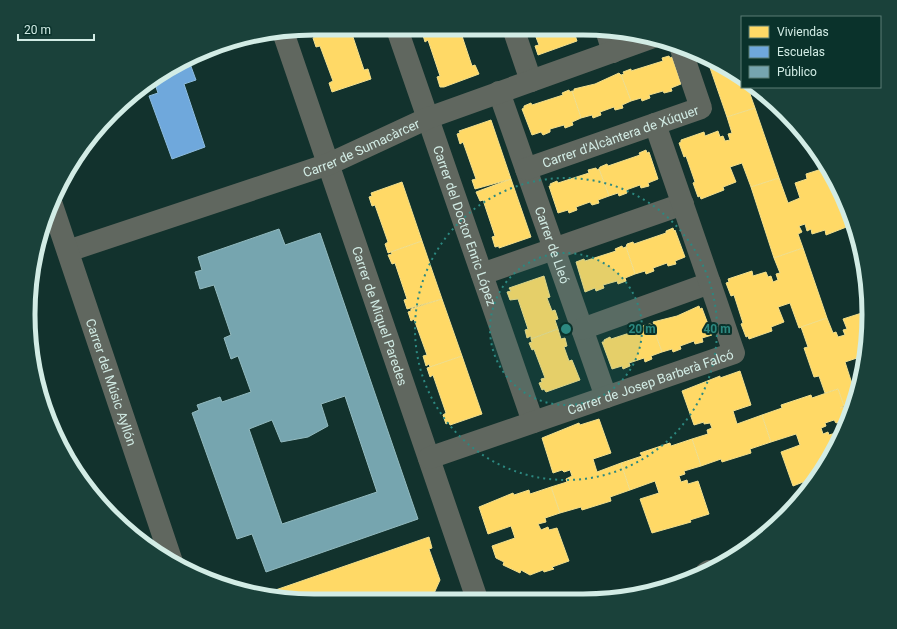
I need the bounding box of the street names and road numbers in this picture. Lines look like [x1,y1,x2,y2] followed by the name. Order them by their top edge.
[540,102,701,171] street label: Carrer d'Alcàntera de Xúquer
[301,116,423,180] street label: Carrer de Sumacàrcer
[430,144,499,308] street label: Carrer del Doctor Enric López
[532,204,573,286] street label: Carrer de Lleó
[349,244,410,388] street label: Carrer de Miquel Paredes
[83,317,139,448] street label: Carrer del Músic Ayllón
[565,347,736,418] street label: Carrer de Josep Barberà Falcó

